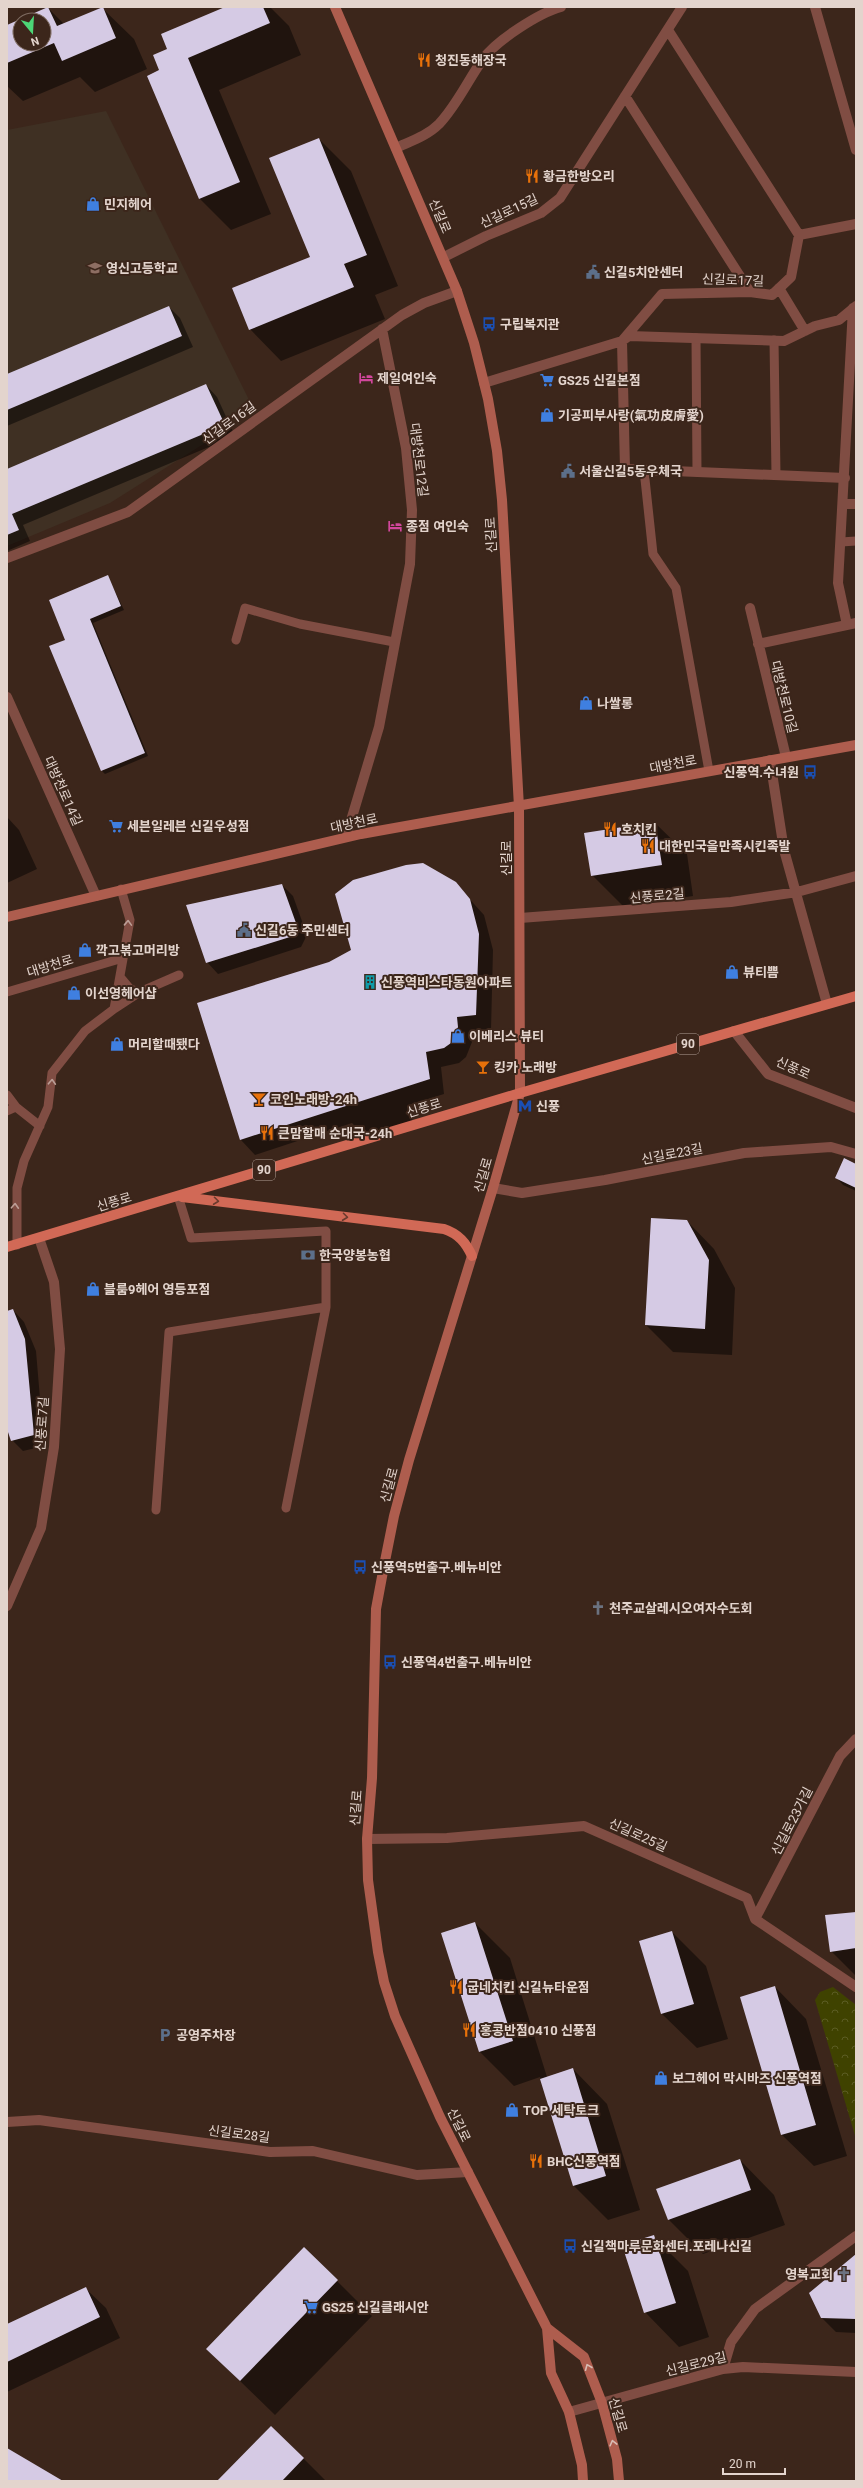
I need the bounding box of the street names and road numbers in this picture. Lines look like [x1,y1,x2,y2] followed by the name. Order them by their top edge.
[478,191,540,231] street label: 신길로15길
[426,197,454,235] street label: 신길로
[702,271,764,289] street label: 신길로17길
[199,399,259,447] street label: 신길로16길
[407,422,431,498] street label: 대방천로12길
[483,517,499,553] street label: 신길로
[768,659,800,735] street label: 대방천로10길
[648,752,698,776] street label: 대방천로
[41,754,85,828] street label: 대방천로14길
[329,811,379,835] street label: 대방천로
[499,840,514,876] street label: 신길로
[629,886,685,906] street label: 신풍로2길
[25,952,75,980] street label: 대방천로
[677,1034,699,1054] road number: 90
[774,1054,812,1082] street label: 신풍로
[405,1096,443,1120] street label: 신풍로
[640,1141,704,1167] street label: 신길로23길
[471,1156,495,1194] street label: 신길로
[253,1160,275,1180] road number: 90
[95,1190,133,1214] street label: 신풍로
[33,1396,51,1452] street label: 신풍로7길
[377,1466,401,1504] street label: 신길로
[768,1784,816,1858] street label: 신길로23가길
[347,1790,365,1826] street label: 신길로
[606,1815,670,1855] street label: 신길로25길
[444,2106,474,2144] street label: 신길로
[207,2123,271,2145] street label: 신길로28길
[664,2349,728,2379] street label: 신길로29길
[606,2396,630,2434] street label: 신길로

